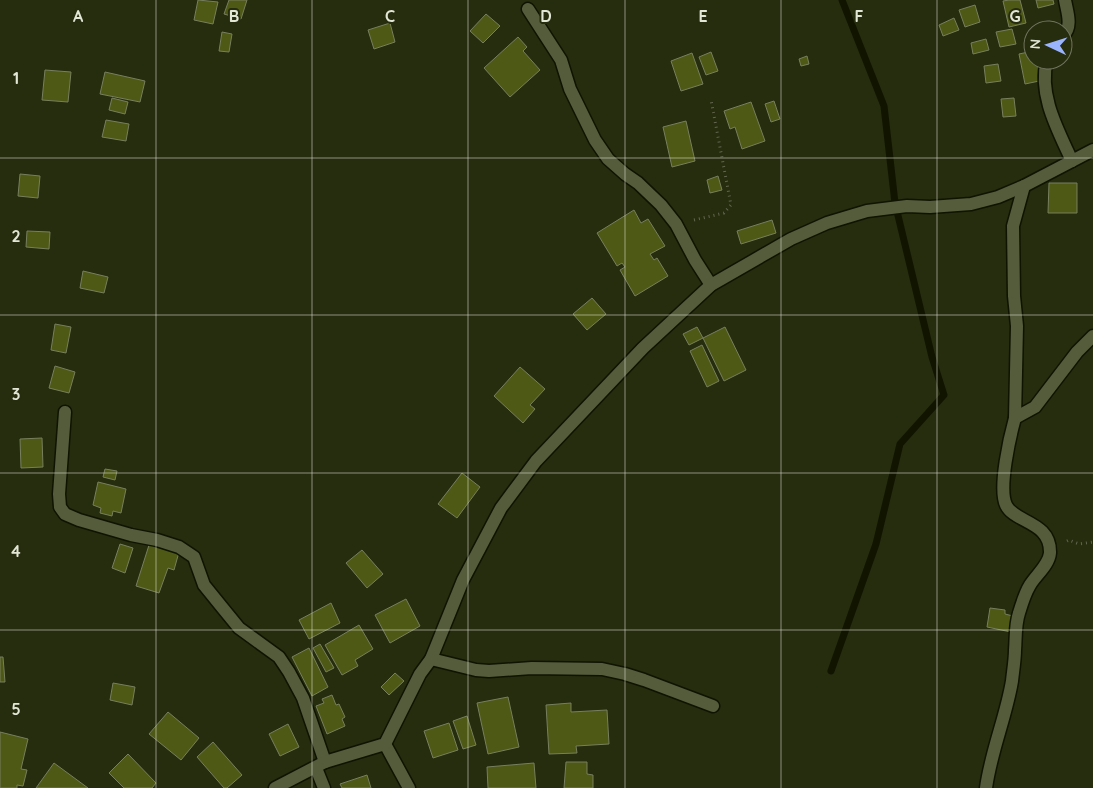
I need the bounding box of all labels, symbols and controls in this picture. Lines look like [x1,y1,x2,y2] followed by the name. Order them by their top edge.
[73,6,84,26] text: A
[229,6,239,26] text: B
[385,6,395,26] text: C
[540,6,552,26] text: D
[698,6,708,26] text: E
[855,6,864,26] text: F
[1009,6,1021,26] text: G
[1023,20,1073,70] north arrow
[1026,38,1044,50] text: N
[13,68,19,88] text: 1
[11,226,21,246] text: 2
[12,384,20,404] text: 3
[11,541,21,561] text: 4
[11,699,21,719] text: 5

